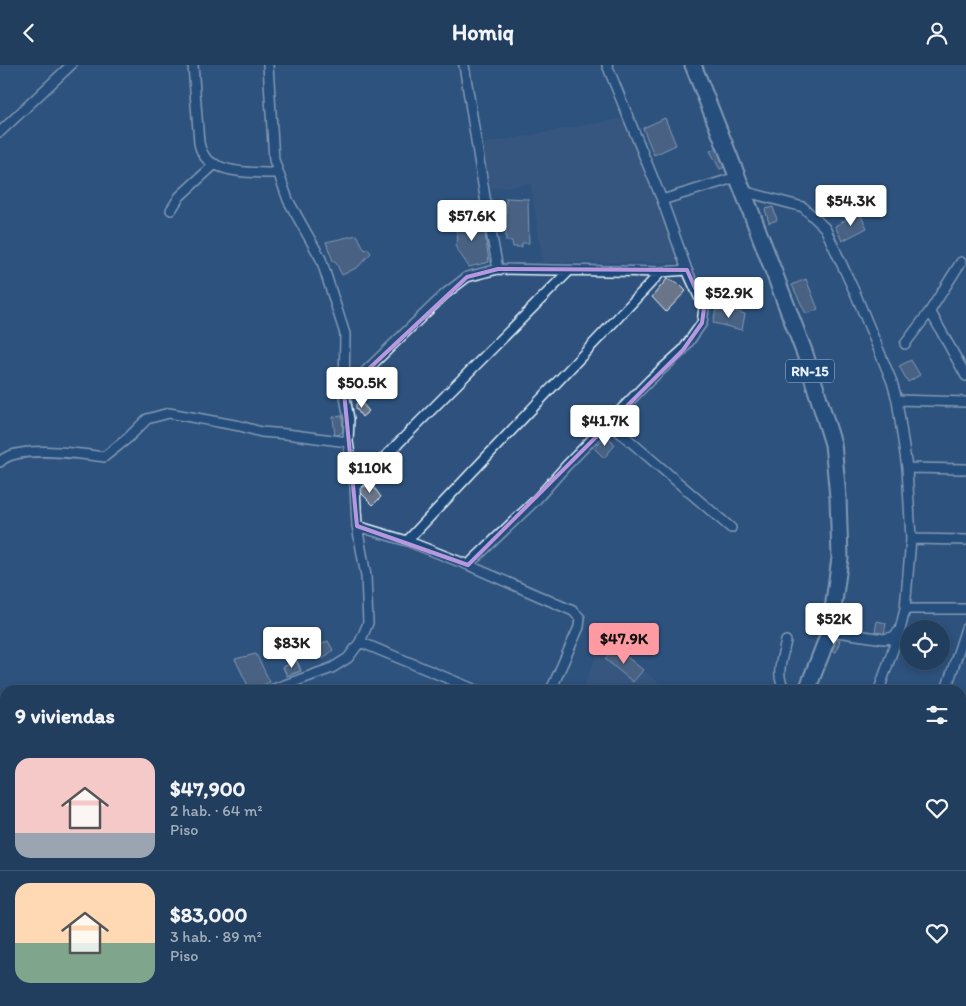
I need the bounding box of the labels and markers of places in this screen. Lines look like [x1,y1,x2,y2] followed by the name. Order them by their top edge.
[810,185,892,227] pin: $54.3K
[431,199,513,242] pin: $57.6K
[688,277,770,319] pin: $52.9K
[321,367,403,409] pin: $50.5K
[564,405,646,447] pin: $41.7K
[335,451,405,494] pin: $110K
[804,603,864,645] pin: $52K
[583,623,665,665] pin: $47.9K
[262,627,322,669] pin: $83K

